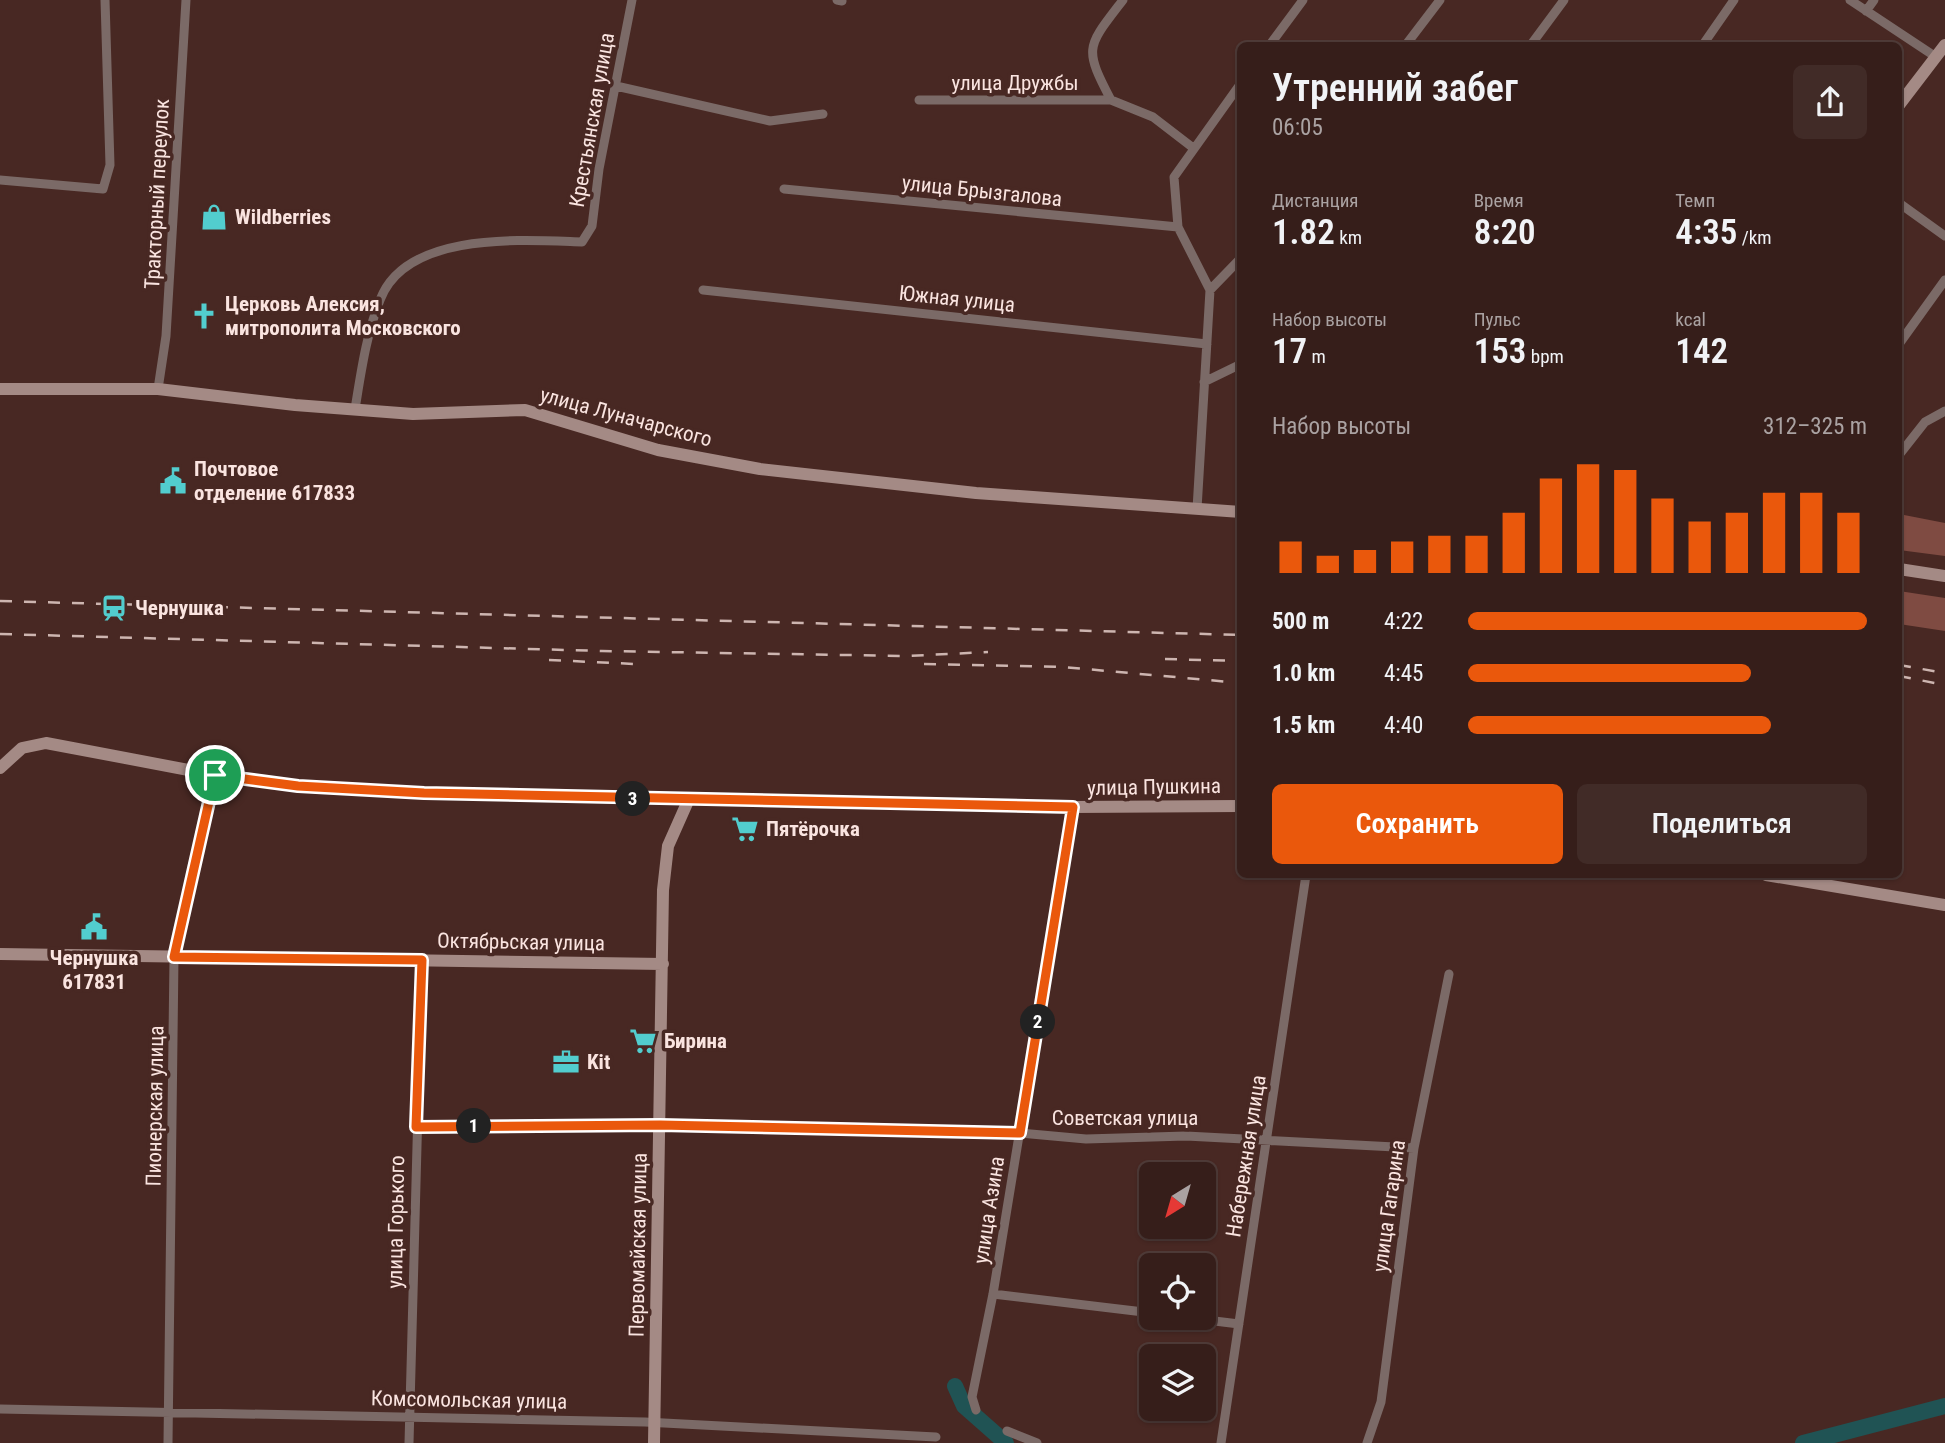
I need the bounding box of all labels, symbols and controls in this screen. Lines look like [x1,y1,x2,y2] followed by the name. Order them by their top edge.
[565,31,619,209] street label: Крестьянская улица
[1793,65,1867,139] button: share
[1272,66,1518,110] text: Утренний забег
[952,71,1078,95] street label: улица Дружбы
[140,98,174,290] street label: Тракторный переулок
[1272,114,1323,141] text: 06:05
[901,171,1063,211] street label: улица Брызгалова
[1272,189,1359,212] text: Дистанция
[1474,189,1524,212] text: Время
[1675,189,1715,212] text: Темп
[199,202,229,232] shop icon: Wildberries
[235,205,331,229] place label: Wildberries
[1272,212,1335,253] text: 1.82
[1474,212,1536,253] text: 8:20
[1675,212,1737,253] text: 4:35
[1335,226,1362,249] text: km
[1737,226,1772,249] text: /km
[898,281,1016,317] street label: Южная улица
[225,292,461,340] place label: Церковь Алексия, митрополита Московского
[189,301,219,331] church icon: Церковь Алексия, митрополита Московского
[1272,308,1387,331] text: Набор высоты
[1474,308,1521,331] text: Пульс
[1675,308,1706,331] text: kcal
[1272,331,1307,372] text: 17
[1474,331,1526,372] text: 153
[1675,331,1728,372] text: 142
[1307,345,1326,368] text: m
[1526,345,1564,368] text: bpm
[538,383,714,451] street label: улица Луначарского
[1272,413,1411,440] text: Набор высоты
[1763,413,1867,440] text: 312–325 m
[194,457,355,505] place label: Почтовое отделение 617833
[158,466,188,496] public building icon: Почтовое отделение 617833
[99,593,129,623] station icon: Чернушка
[135,596,224,620] place label: Чернушка
[1272,608,1329,635] text: 500 m
[1384,608,1423,635] text: 4:22
[1272,660,1335,687] text: 1.0 km
[1384,660,1423,687] text: 4:45
[1272,712,1335,739] text: 1.5 km
[1384,712,1423,739] text: 4:40
[185,745,245,805] pin
[196,756,234,794] icon: arrive
[1087,774,1221,800] street label: улица Пушкина
[616,782,650,816] pin: 3
[1272,784,1563,864] button: Сохранить
[1577,784,1867,864] button: Поделиться
[628,787,637,810] text: 3
[730,814,760,844] supermarket icon: Пятёрочка
[766,817,860,841] place label: Пятёрочка
[79,912,109,942] public building icon: Чернушка 617831
[437,929,605,955] street label: Октябрьская улица
[50,946,138,994] place label: Чернушка 617831
[1020,1004,1056,1040] pin: 2
[1033,1010,1042,1033] text: 2
[142,1025,168,1187] street label: Пионерская улица
[628,1026,658,1056] supermarket icon: Бирина
[664,1029,727,1053] place label: Бирина
[551,1047,581,1077] office icon: Kit
[587,1050,610,1074] place label: Kit
[1221,1073,1271,1239] street label: Набережная улица
[1052,1106,1198,1130] street label: Советская улица
[456,1108,491,1144] pin: 1
[469,1114,478,1137] text: 1
[1368,1138,1410,1274] street label: улица Гагарина
[624,1153,652,1337] street label: Первомайская улица
[383,1155,409,1289] street label: улица Горького
[969,1155,1009,1265] street label: улица Азина
[1139,1162,1216,1239] north arrow
[1139,1162,1216,1421] map controls
[1139,1253,1216,1330] button: locate
[1139,1344,1216,1421] button: layers
[371,1386,567,1414] street label: Комсомольская улица

